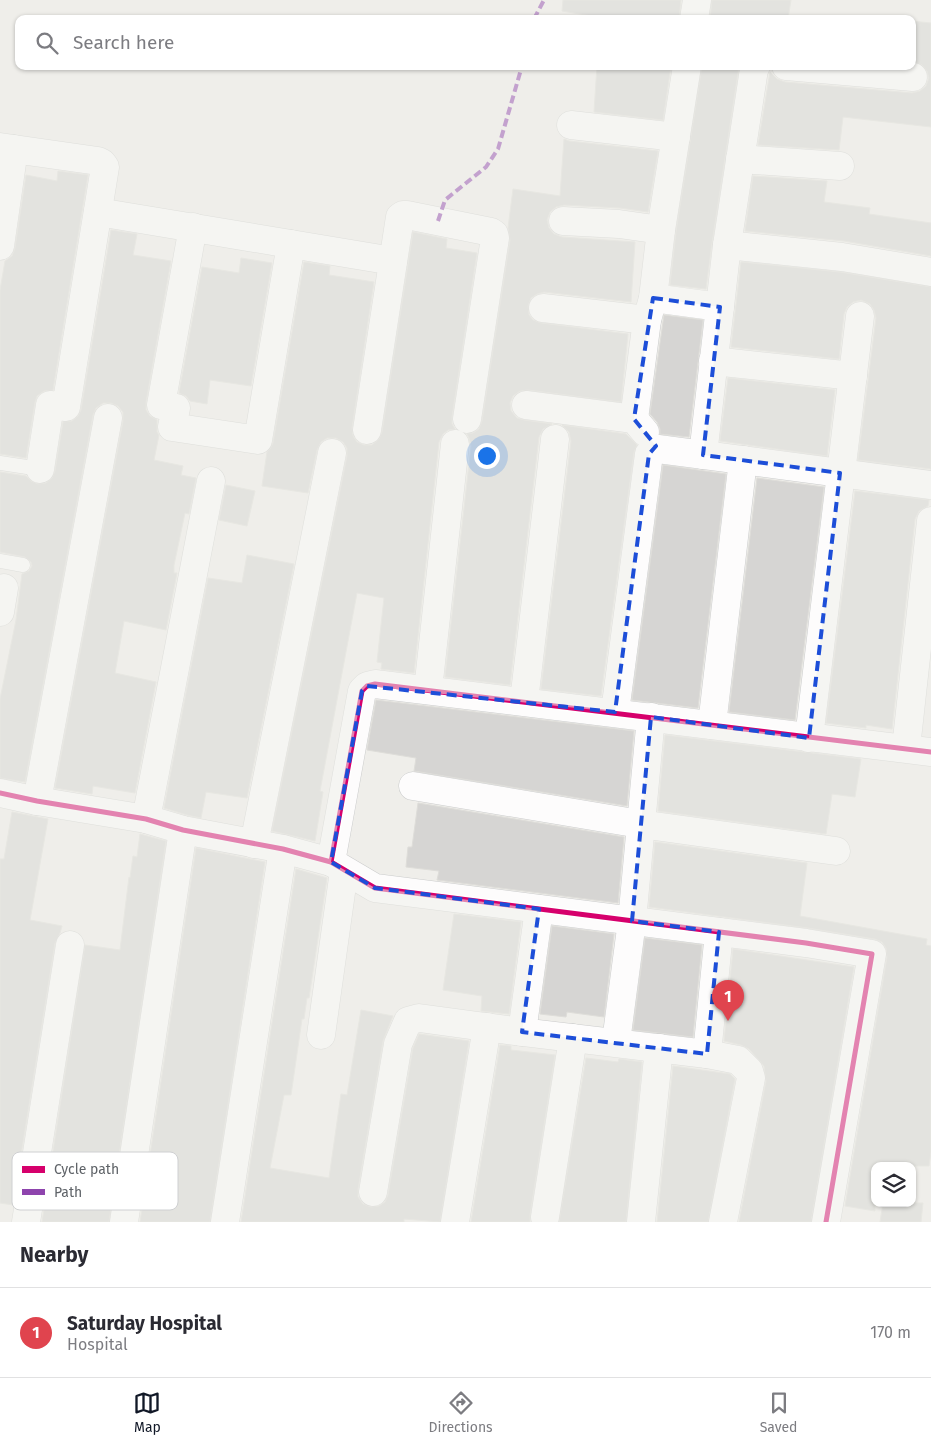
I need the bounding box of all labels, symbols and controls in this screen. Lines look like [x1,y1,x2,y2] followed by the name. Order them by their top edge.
[15,15,916,70] search box
[33,29,61,57] icon: search
[73,31,174,54] text: Search here
[474,443,500,469] your location
[712,980,744,1021] pin: 1
[12,1152,178,1210] legend
[54,1161,119,1178] text: Cycle path
[871,1162,916,1207] map controls
[871,1162,916,1207] button: layers
[54,1184,82,1201] text: Path
[20,1242,88,1268] text: Nearby
[67,1312,222,1335] text: Saturday Hospital
[32,1323,40,1342] text: 1
[870,1323,911,1342] text: 170 m
[67,1335,128,1354] text: Hospital
[133,1389,161,1436] tab: Map
[428,1389,493,1436] tab: Directions
[760,1389,798,1436] tab: Saved

